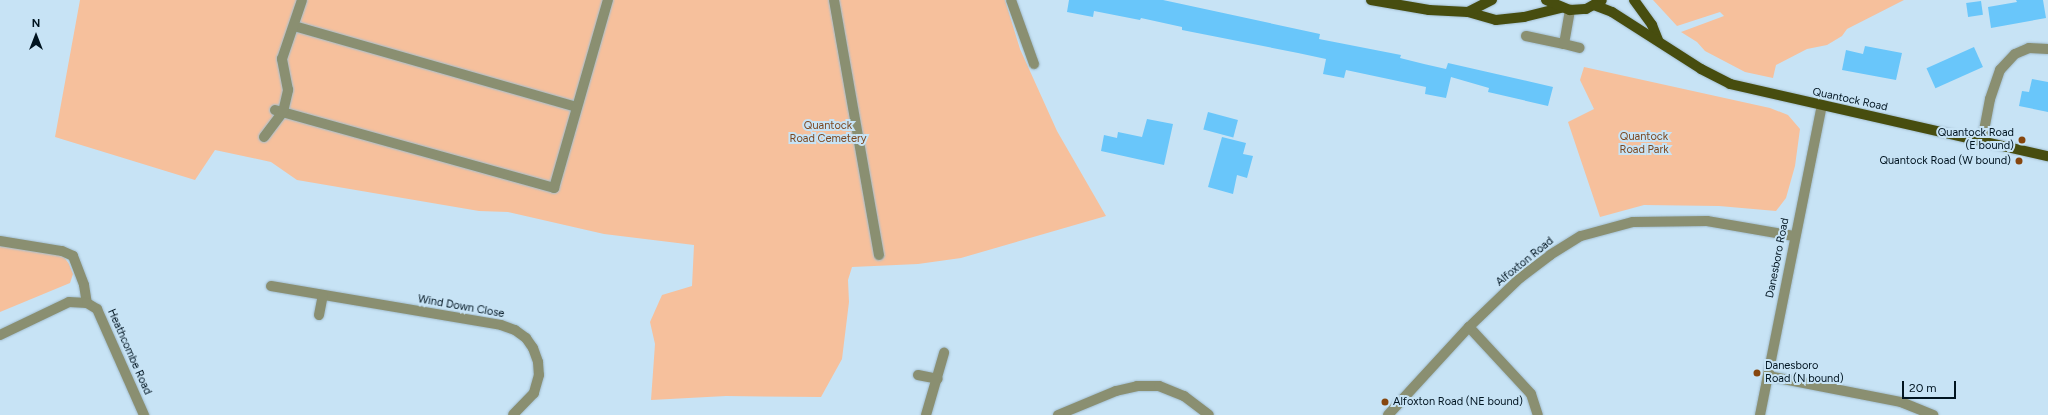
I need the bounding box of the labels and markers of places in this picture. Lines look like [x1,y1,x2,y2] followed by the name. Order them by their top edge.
[1938,127,2014,153] place label: Quantock Road (E bound)
[2017,135,2027,145] marker: Quantock Road (E bound)
[1879,154,2011,168] place label: Quantock Road (W bound)
[2014,156,2024,166] marker: Quantock Road (W bound)
[1765,360,1844,386] place label: Danesboro Road (N bound)
[1752,368,1762,378] marker: Danesboro Road (N bound)
[1393,395,1523,409] place label: Alfoxton Road (NE bound)
[1380,397,1390,407] marker: Alfoxton Road (NE bound)

